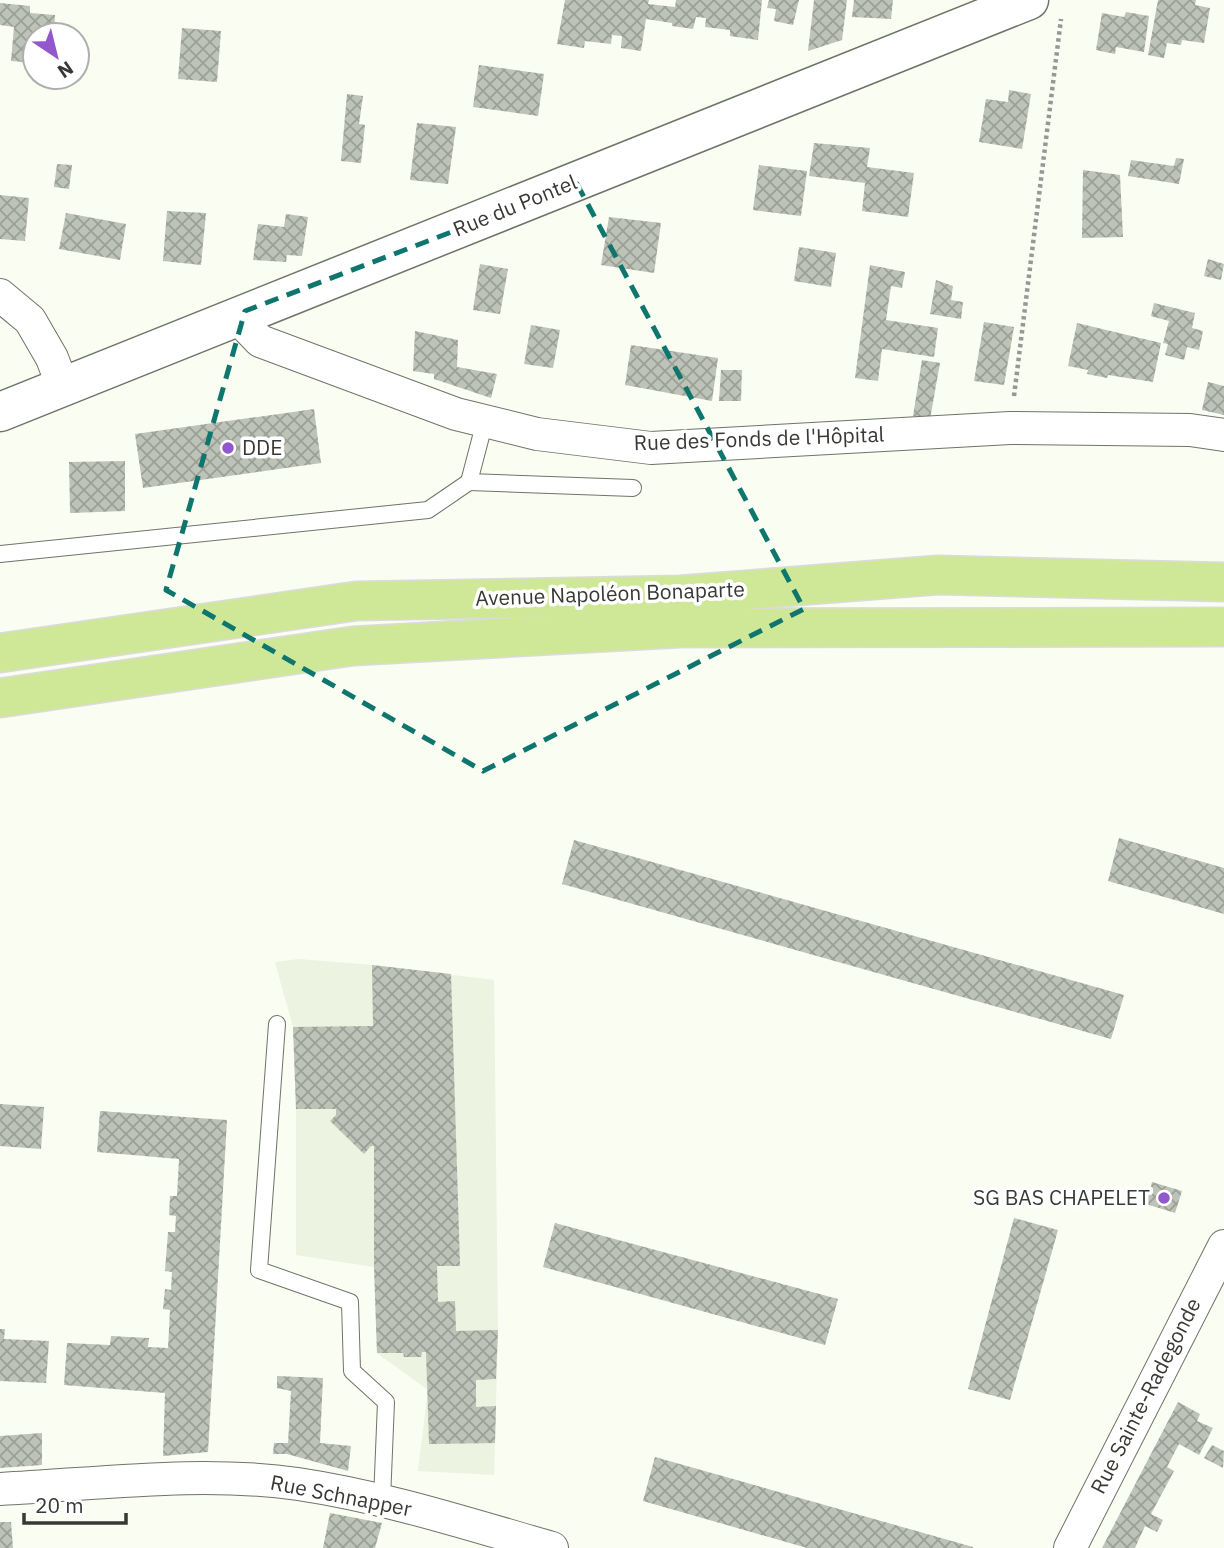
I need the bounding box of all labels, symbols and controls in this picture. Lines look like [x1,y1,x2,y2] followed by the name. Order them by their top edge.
[21,21,91,91] north arrow
[53,56,78,84] text: N
[448,167,581,243] street label: Rue du Pontel
[633,420,885,456] street label: Rue des Fonds de l'Hôpital
[242,433,282,461] place label: DDE
[220,440,236,456] marker: DDE
[475,574,745,612] street label: Avenue Napoléon Bonaparte
[973,1183,1150,1211] place label: SG BAS CHAPELET
[1156,1190,1172,1206] marker: SG BAS CHAPELET
[1084,1293,1207,1498] street label: Rue Sainte-Radegonde
[268,1468,414,1522] street label: Rue Schnapper
[24,1482,126,1526] scale bar
[35,1491,84,1519] text: 20 m

